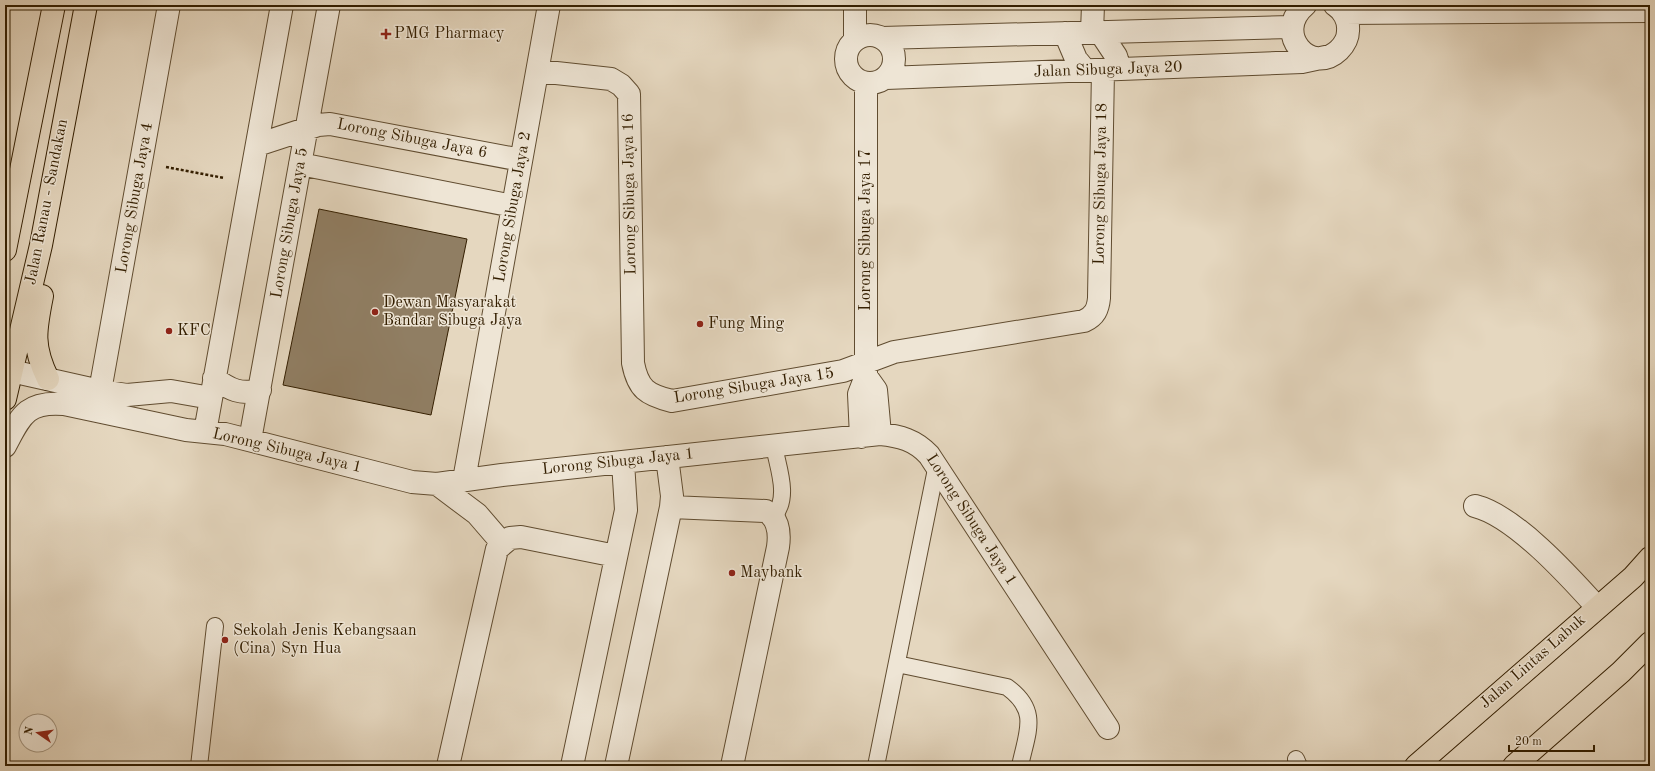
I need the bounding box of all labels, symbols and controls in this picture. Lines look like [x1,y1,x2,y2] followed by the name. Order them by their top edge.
[394,26,505,42] place label: PMG Pharmacy
[381,29,391,39] marker: PMG Pharmacy
[1033,59,1183,81] street label: Jalan Sibuga Jaya 20
[1092,103,1110,265] street label: Lorong Sibuga Jaya 18
[621,113,639,275] street label: Lorong Sibuga Jaya 16
[23,117,71,286] street label: Jalan Ranau - Sandakan
[335,117,489,161] street label: Lorong Sibuga Jaya 6
[114,121,156,275] street label: Lorong Sibuga Jaya 4
[492,130,534,284] street label: Lorong Sibuga Jaya 2
[269,146,311,300] street label: Lorong Sibuga Jaya 5
[858,149,874,311] street label: Lorong Sibuga Jaya 17
[383,295,522,329] place label: Dewan Masyarakat Bandar Sibuga Jaya
[370,307,380,317] marker: Dewan Masyarakat Bandar Sibuga Jaya
[708,316,784,332] place label: Fung Ming
[695,319,705,329] marker: Fung Ming
[177,323,211,339] place label: KFC
[164,326,174,336] marker: KFC
[673,365,835,407] street label: Lorong Sibuga Jaya 15
[211,426,363,476] street label: Lorong Sibuga Jaya 1
[541,446,695,478] street label: Lorong Sibuga Jaya 1
[923,452,1019,588] street label: Lorong Sibuga Jaya 1
[740,565,803,581] place label: Maybank
[727,568,737,578] marker: Maybank
[1477,612,1589,712] street label: Jalan Lintas Labuk
[233,623,417,657] place label: Sekolah Jenis Kebangsaan (Cina) Syn Hua
[220,635,230,645] marker: Sekolah Jenis Kebangsaan (Cina) Syn Hua
[18,713,58,753] north arrow
[23,725,36,736] text: N
[1509,727,1594,753] scale bar
[1515,736,1542,748] text: 20 m

